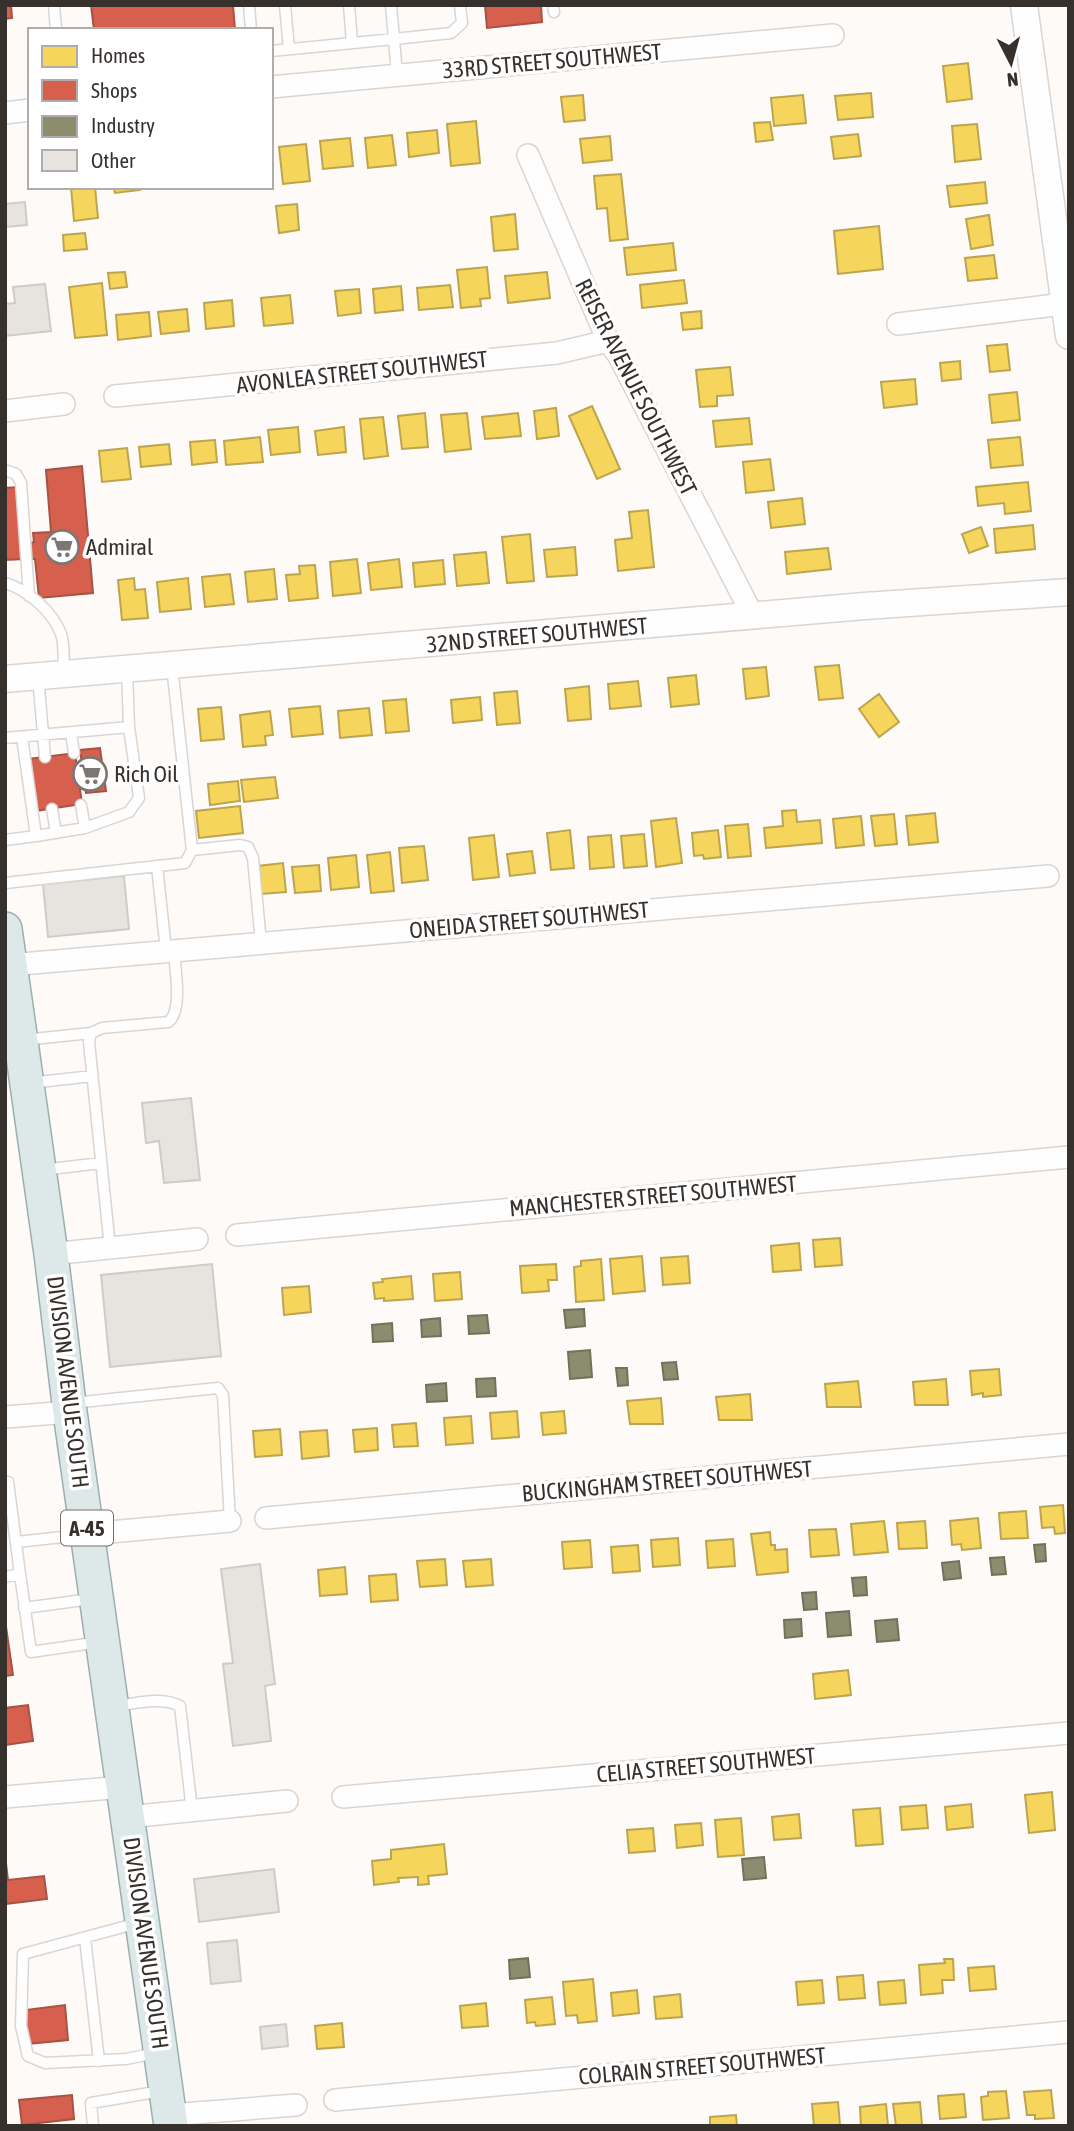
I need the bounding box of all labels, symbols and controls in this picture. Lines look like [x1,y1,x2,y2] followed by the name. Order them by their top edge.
[28,28,273,189] legend
[976,28,1046,98] north arrow
[441,38,663,84] street label: 33RD STREET SOUTHWEST
[91,43,145,67] text: Homes
[1006,68,1020,91] text: N
[91,78,137,102] text: Shops
[91,113,155,137] text: Industry
[91,148,136,172] text: Other
[570,274,702,500] street label: REISER AVENUE SOUTHWEST
[235,346,489,398] street label: AVONLEA STREET SOUTHWEST
[43,528,81,566] supermarket icon: Admiral
[86,534,153,560] place label: Admiral
[425,612,649,658] street label: 32ND STREET SOUTHWEST
[71,755,109,793] supermarket icon: Rich Oil
[114,761,178,787] place label: Rich Oil
[408,897,650,943] street label: ONEIDA STREET SOUTHWEST
[508,1170,798,1222] street label: MANCHESTER STREET SOUTHWEST
[42,1274,94,1490] street label: DIVISION AVENUE SOUTH
[521,1455,813,1507] street label: BUCKINGHAM STREET SOUTHWEST
[61,1510,113,1546] road number: A-45
[595,1742,817,1788] street label: CELIA STREET SOUTHWEST
[118,1835,174,2051] street label: DIVISION AVENUE SOUTH
[577,2042,827,2090] street label: COLRAIN STREET SOUTHWEST

